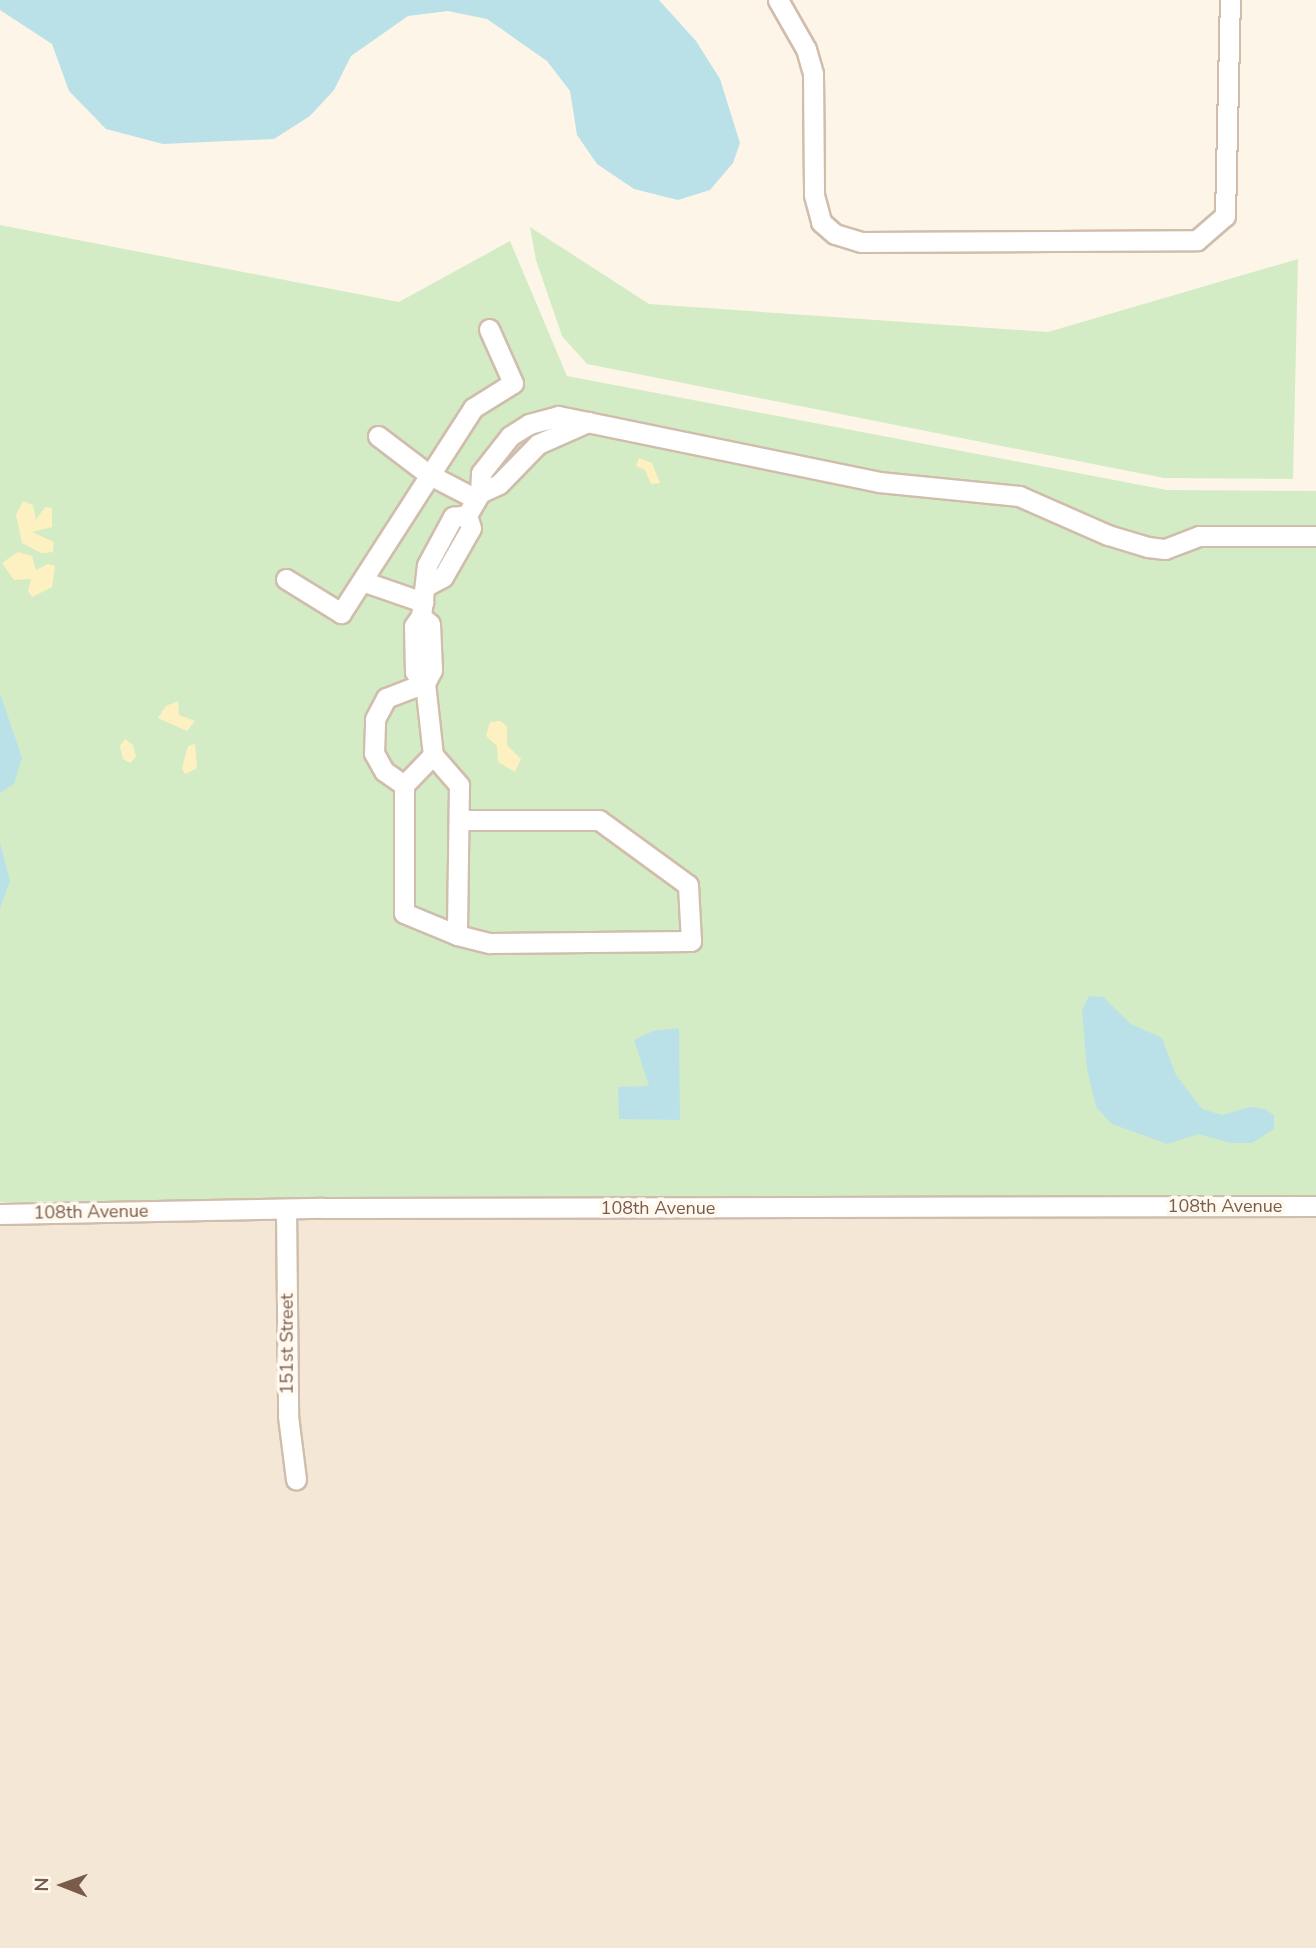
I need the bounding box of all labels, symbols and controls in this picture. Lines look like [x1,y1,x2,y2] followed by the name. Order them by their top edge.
[1168,1195,1282,1217] street label: 108th Avenue
[601,1197,715,1219] street label: 108th Avenue
[33,1200,149,1224] street label: 108th Avenue
[276,1293,298,1395] street label: 151st Street
[28,1850,98,1920] north arrow
[29,1877,55,1892] text: N

